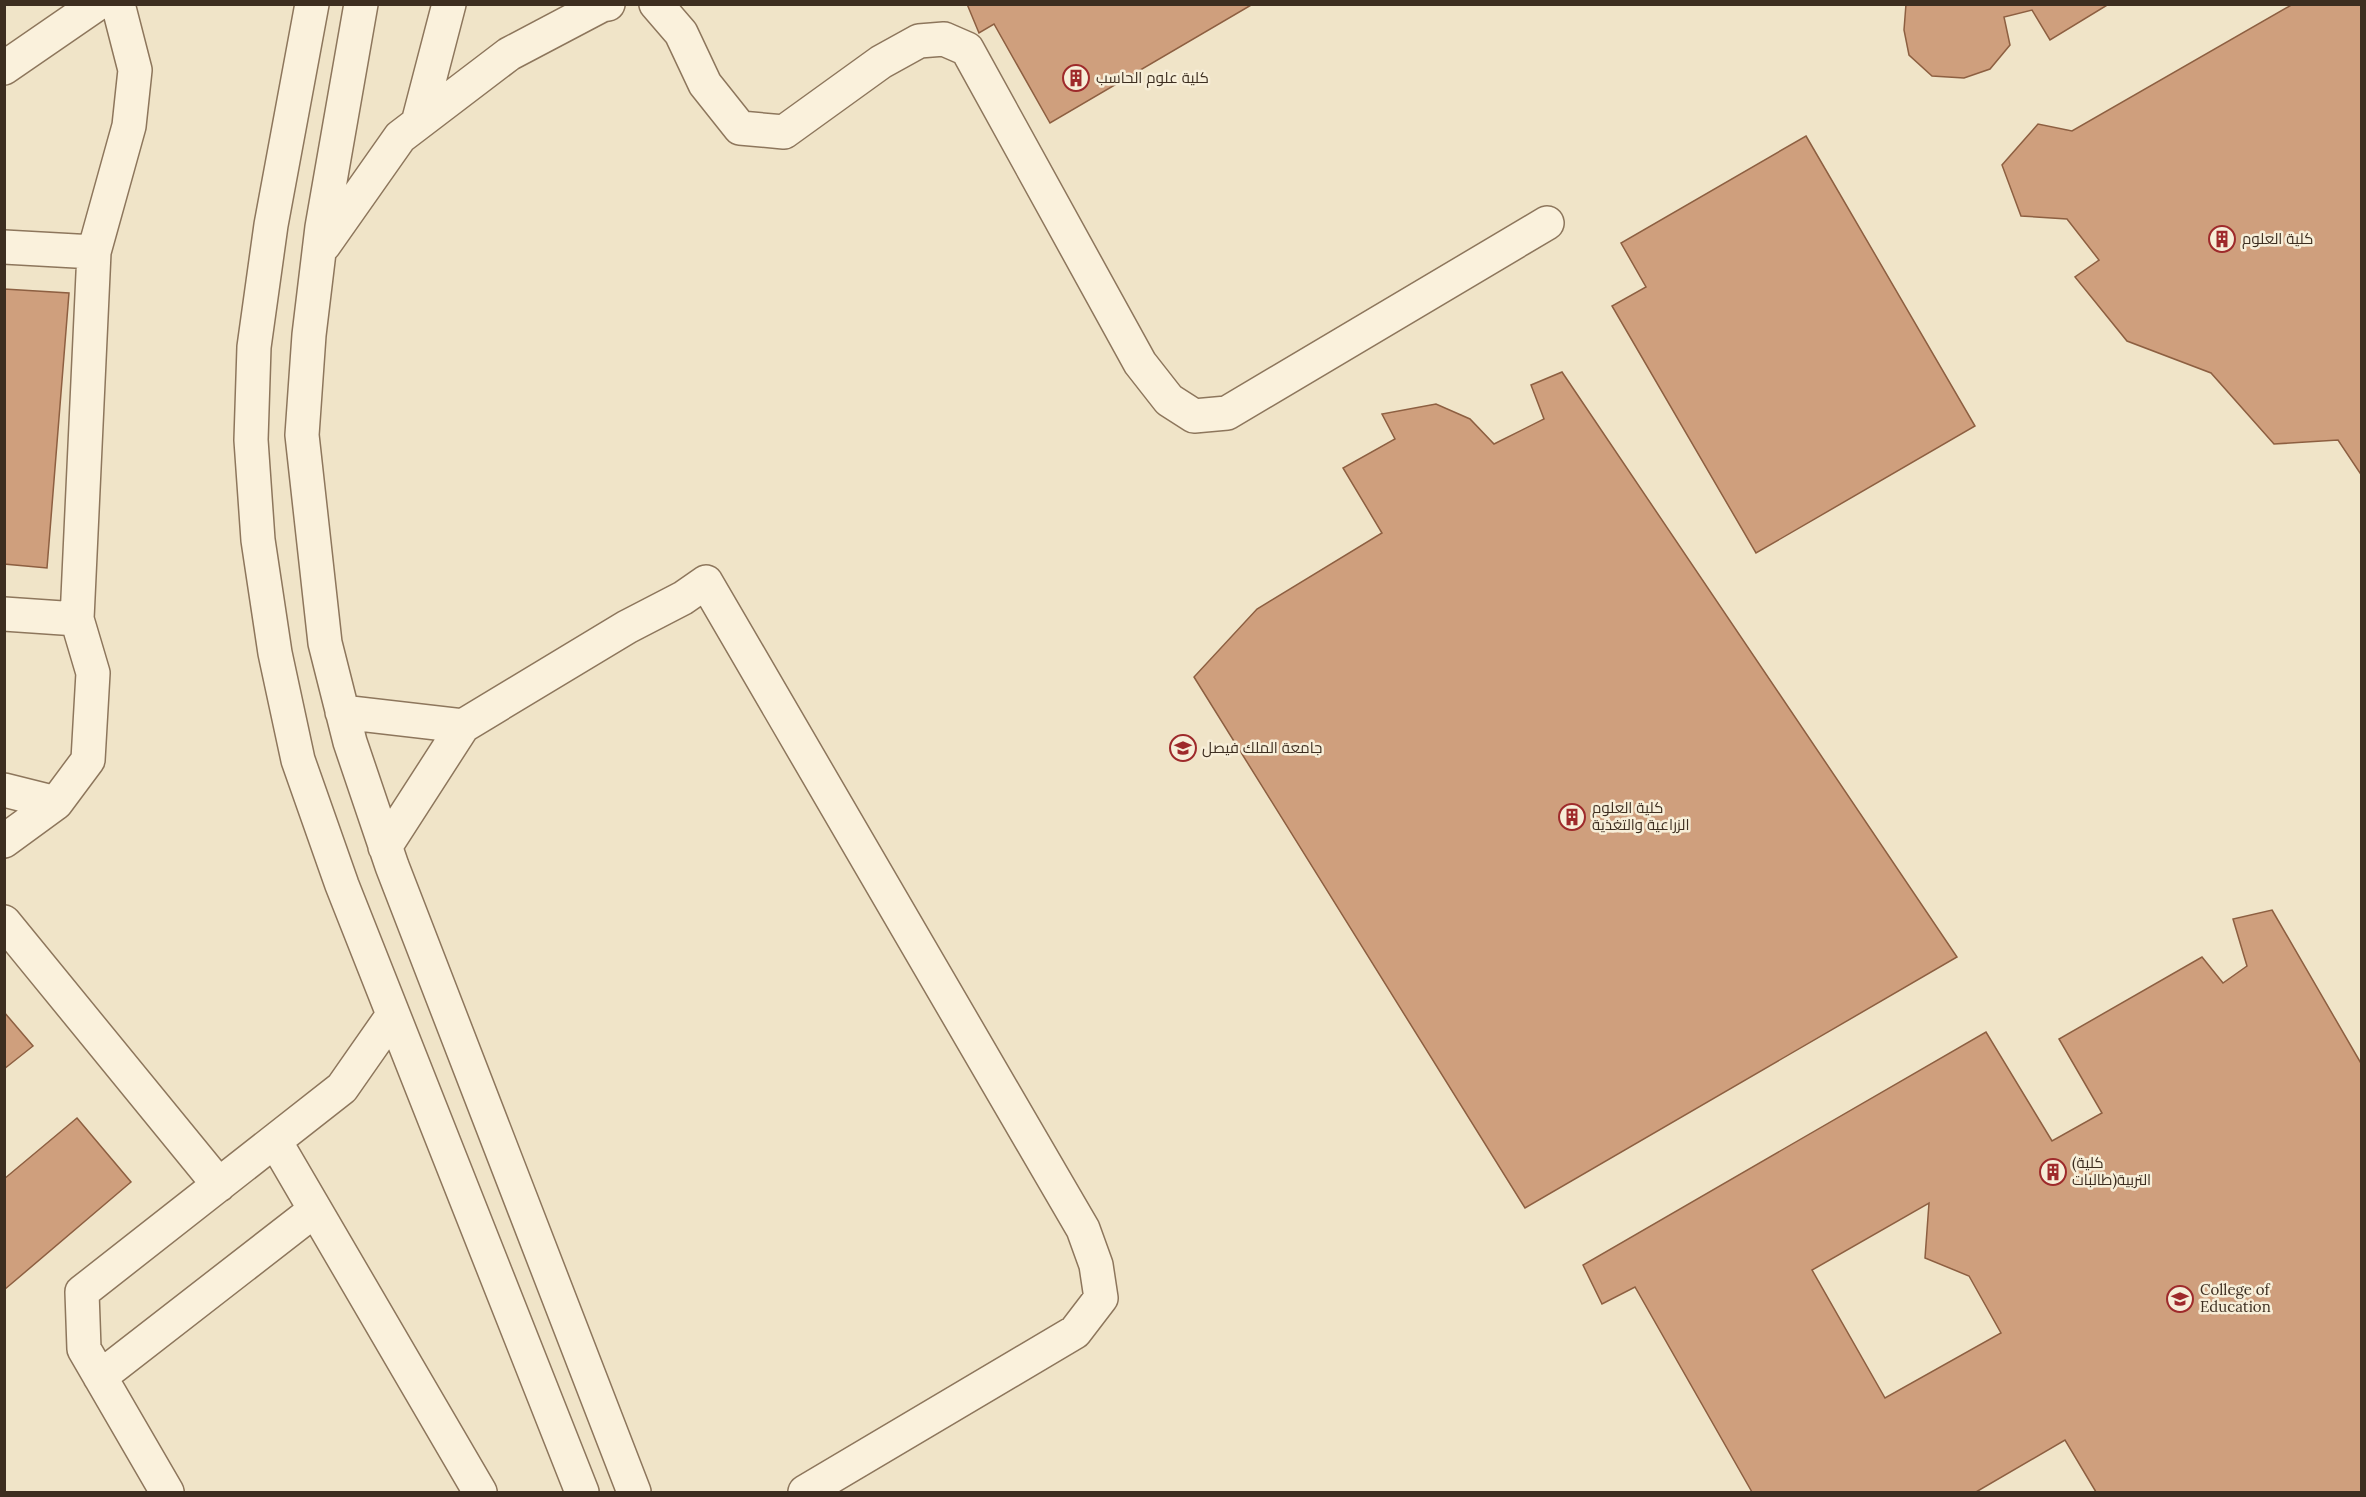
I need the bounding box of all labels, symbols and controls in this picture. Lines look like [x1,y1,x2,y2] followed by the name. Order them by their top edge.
[1061,63,1091,93] building icon: كلية علوم الحاسب
[1096,68,1209,88] place label: كلية علوم الحاسب
[2207,224,2237,254] building icon: كلية العلوم
[2242,229,2313,249] place label: كلية العلوم
[1168,733,1198,763] school or university icon: جامعة الملك فيصل
[1202,738,1322,758] place label: جامعة الملك فيصل
[1592,798,1690,834] place label: كلية العلوم الزراعية والتغذية
[1557,802,1587,832] building icon: كلية العلوم الزراعية والتغذية
[2072,1153,2151,1190] place label: (كلية التربية(طالبات
[2038,1157,2068,1187] building icon: (كلية التربية(طالبات
[2200,1280,2271,1316] place label: College of Education
[2165,1284,2195,1314] school or university icon: College of Education

